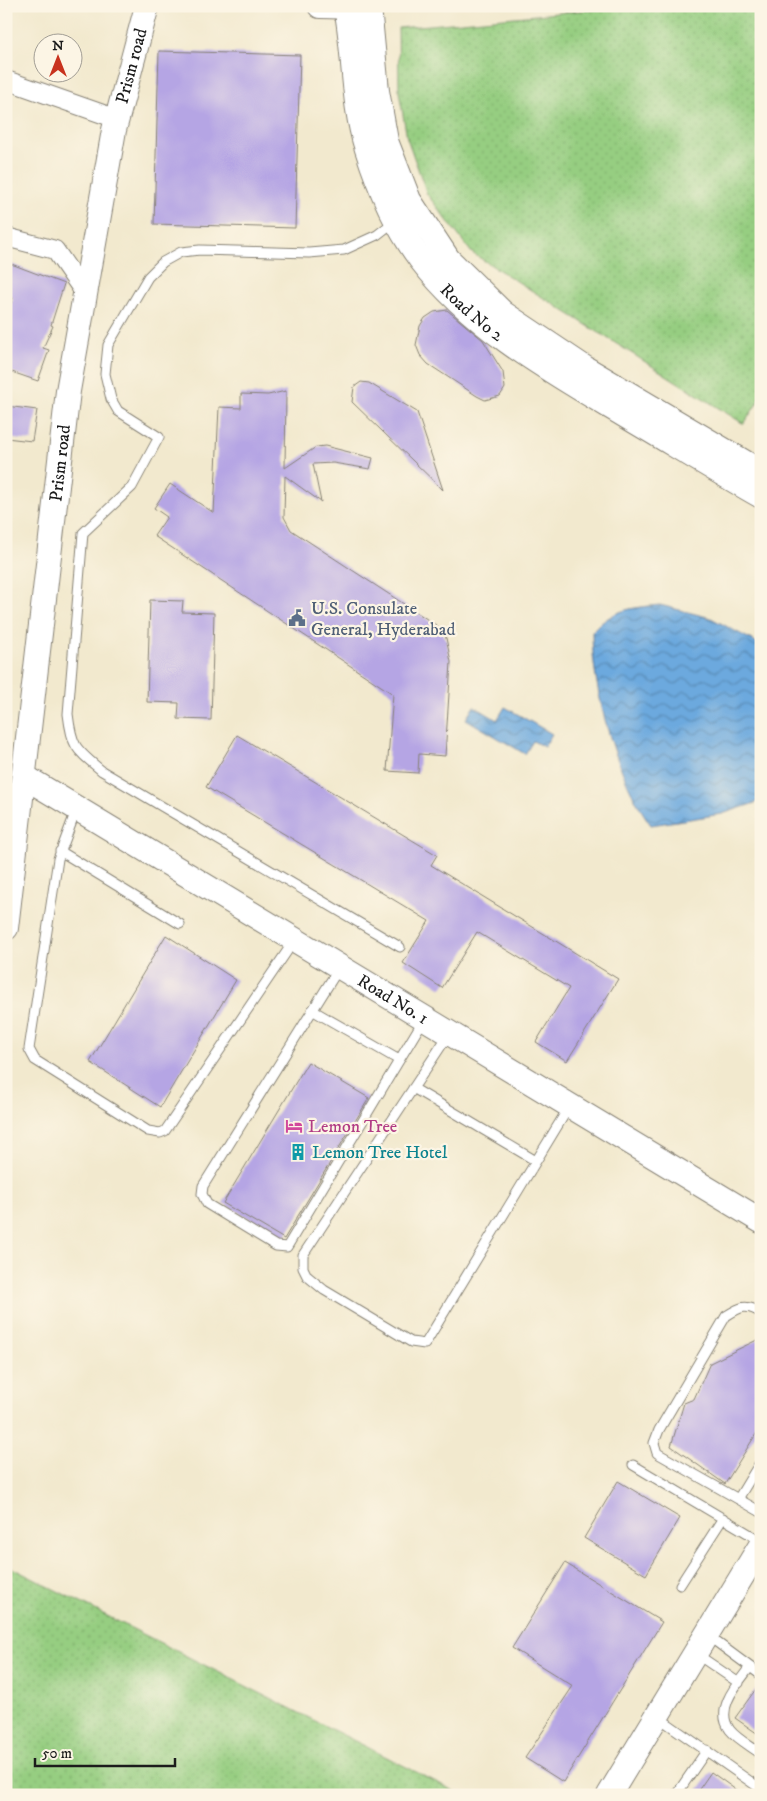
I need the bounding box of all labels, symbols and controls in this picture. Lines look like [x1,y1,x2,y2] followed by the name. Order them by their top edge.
[111,26,153,106] street label: Prism road
[32,32,82,82] north arrow
[52,37,64,55] text: N
[435,279,508,347] street label: Road No 2
[45,424,76,503] street label: Prism road
[311,598,455,641] place label: U.S. Consulate General, Hyderabad
[287,608,307,628] public building icon: U.S. Consulate General, Hyderabad
[353,970,432,1030] street label: Road No. 1
[284,1116,304,1136] hotel icon: Lemon Tree
[308,1116,397,1138] place label: Lemon Tree
[288,1142,308,1162] building icon: Lemon Tree Hotel
[312,1142,448,1164] place label: Lemon Tree Hotel
[35,1736,175,1768] scale bar
[42,1744,72,1763] text: 50 m

